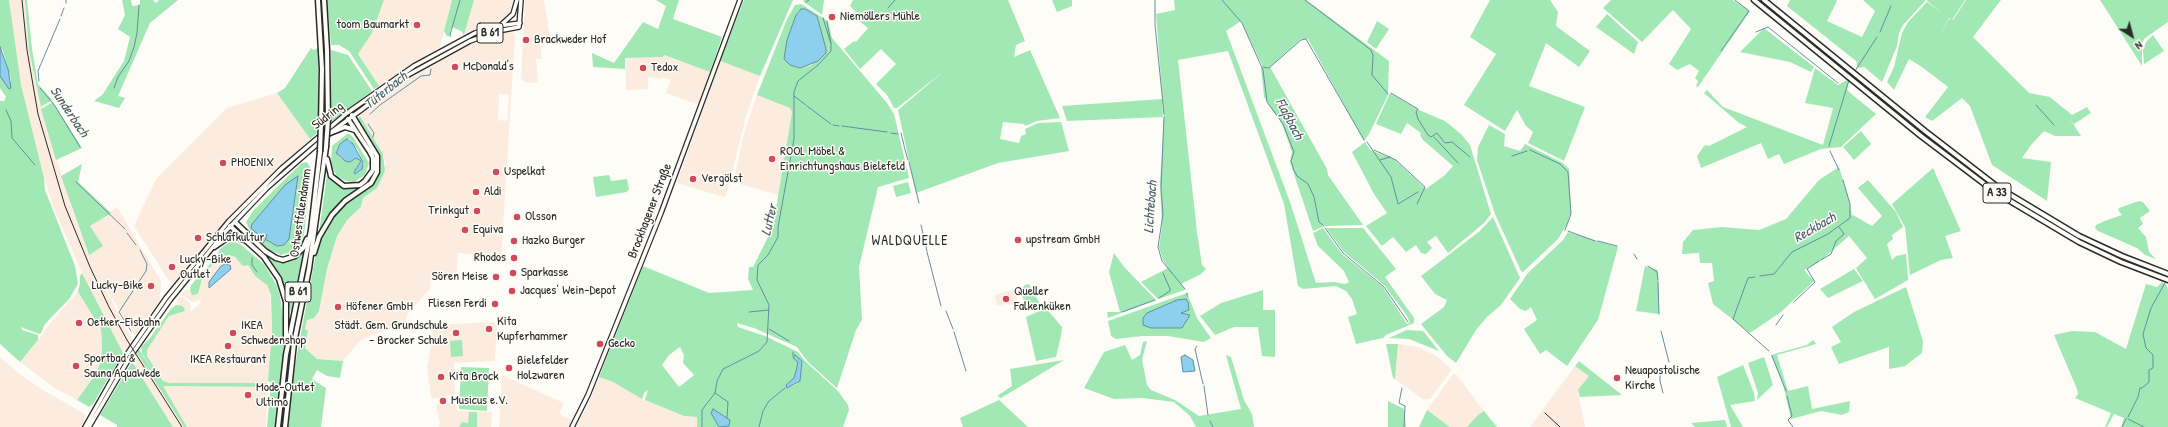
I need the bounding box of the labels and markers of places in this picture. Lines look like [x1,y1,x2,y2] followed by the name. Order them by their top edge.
[840,9,920,25] place label: Niemöllers Mühle
[827,12,837,22] marker: Niemöllers Mühle
[337,17,409,33] place label: toom Baumarkt
[412,20,422,30] marker: toom Baumarkt
[534,32,607,48] place label: Brackweder Hof
[521,35,531,45] marker: Brackweder Hof
[463,59,514,75] place label: McDonald's
[651,60,678,76] place label: Tedox
[450,62,460,72] marker: McDonald's
[638,63,648,73] marker: Tedox
[780,144,905,175] place label: ROOL Möbel & Einrichtungshaus Bielefeld
[767,154,777,164] marker: ROOL Möbel & Einrichtungshaus Bielefeld
[231,155,274,171] place label: PHOENIX
[218,158,228,168] marker: PHOENIX
[504,164,545,180] place label: Uspelkat
[491,167,501,177] marker: Uspelkat
[701,171,742,187] place label: Vergölst
[688,174,698,184] marker: Vergölst
[484,184,502,200] place label: Aldi
[471,187,481,197] marker: Aldi
[428,203,469,219] place label: Trinkgut
[472,206,482,216] marker: Trinkgut
[525,209,557,225] place label: Olsson
[512,212,522,222] marker: Olsson
[473,222,503,238] place label: Equiva
[460,225,470,235] marker: Equiva
[206,230,264,246] place label: Schlafkultur
[1026,232,1100,248] place label: upstream GmbH
[193,233,203,243] marker: Schlafkultur
[522,233,585,249] place label: Hazko Burger
[1013,235,1023,245] marker: upstream GmbH
[509,236,519,246] marker: Hazko Burger
[474,250,506,266] place label: Rhodos
[180,252,231,283] place label: Lucky-Bike Outlet
[509,253,519,263] marker: Rhodos
[167,262,177,272] marker: Lucky-Bike Outlet
[521,265,568,281] place label: Sparkasse
[508,268,518,278] marker: Sparkasse
[432,269,488,285] place label: Sören Meise
[491,272,501,282] marker: Sören Meise
[92,278,143,294] place label: Lucky-Bike
[146,281,156,291] marker: Lucky-Bike
[520,283,616,299] place label: Jacques’ Wein-Depot
[1014,284,1071,315] place label: Queller Falkenküken
[507,286,517,296] marker: Jacques’ Wein-Depot
[1001,294,1011,304] marker: Queller Falkenküken
[429,296,487,312] place label: Fliesen Ferdi
[346,299,413,315] place label: Höfener GmbH
[490,299,500,309] marker: Fliesen Ferdi
[333,302,343,312] marker: Höfener GmbH
[497,314,568,345] place label: Kita Kupferhammer
[87,315,160,331] place label: Oetker-Eisbahn
[74,318,84,328] marker: Oetker-Eisbahn
[241,318,306,349] place label: IKEA Schwedenshop
[334,318,448,349] place label: Städt. Gem. Grundschule - Brocker Schule
[484,324,494,334] marker: Kita Kupferhammer
[228,328,238,338] marker: IKEA Schwedenshop
[451,328,461,338] marker: Städt. Gem. Grundschule - Brocker Schule
[608,336,635,352] place label: Gecko
[595,339,605,349] marker: Gecko
[223,341,233,351] marker: IKEA Restaurant
[84,351,160,382] place label: Sportbad & Sauna AquaWede
[190,352,266,368] place label: IKEA Restaurant
[517,353,569,384] place label: Bielefelder Holzwaren
[71,361,81,371] marker: Sportbad & Sauna AquaWede
[504,363,514,373] marker: Bielefelder Holzwaren
[1625,363,1700,394] place label: Neuapostolische Kirche
[449,369,499,385] place label: Kita Brock
[436,372,446,382] marker: Kita Brock
[1612,373,1622,383] marker: Neuapostolische Kirche
[256,380,314,411] place label: Mode-Outlet Ultimo
[243,390,253,400] marker: Mode-Outlet Ultimo
[451,393,508,409] place label: Musicus e.V.
[438,396,448,406] marker: Musicus e.V.

